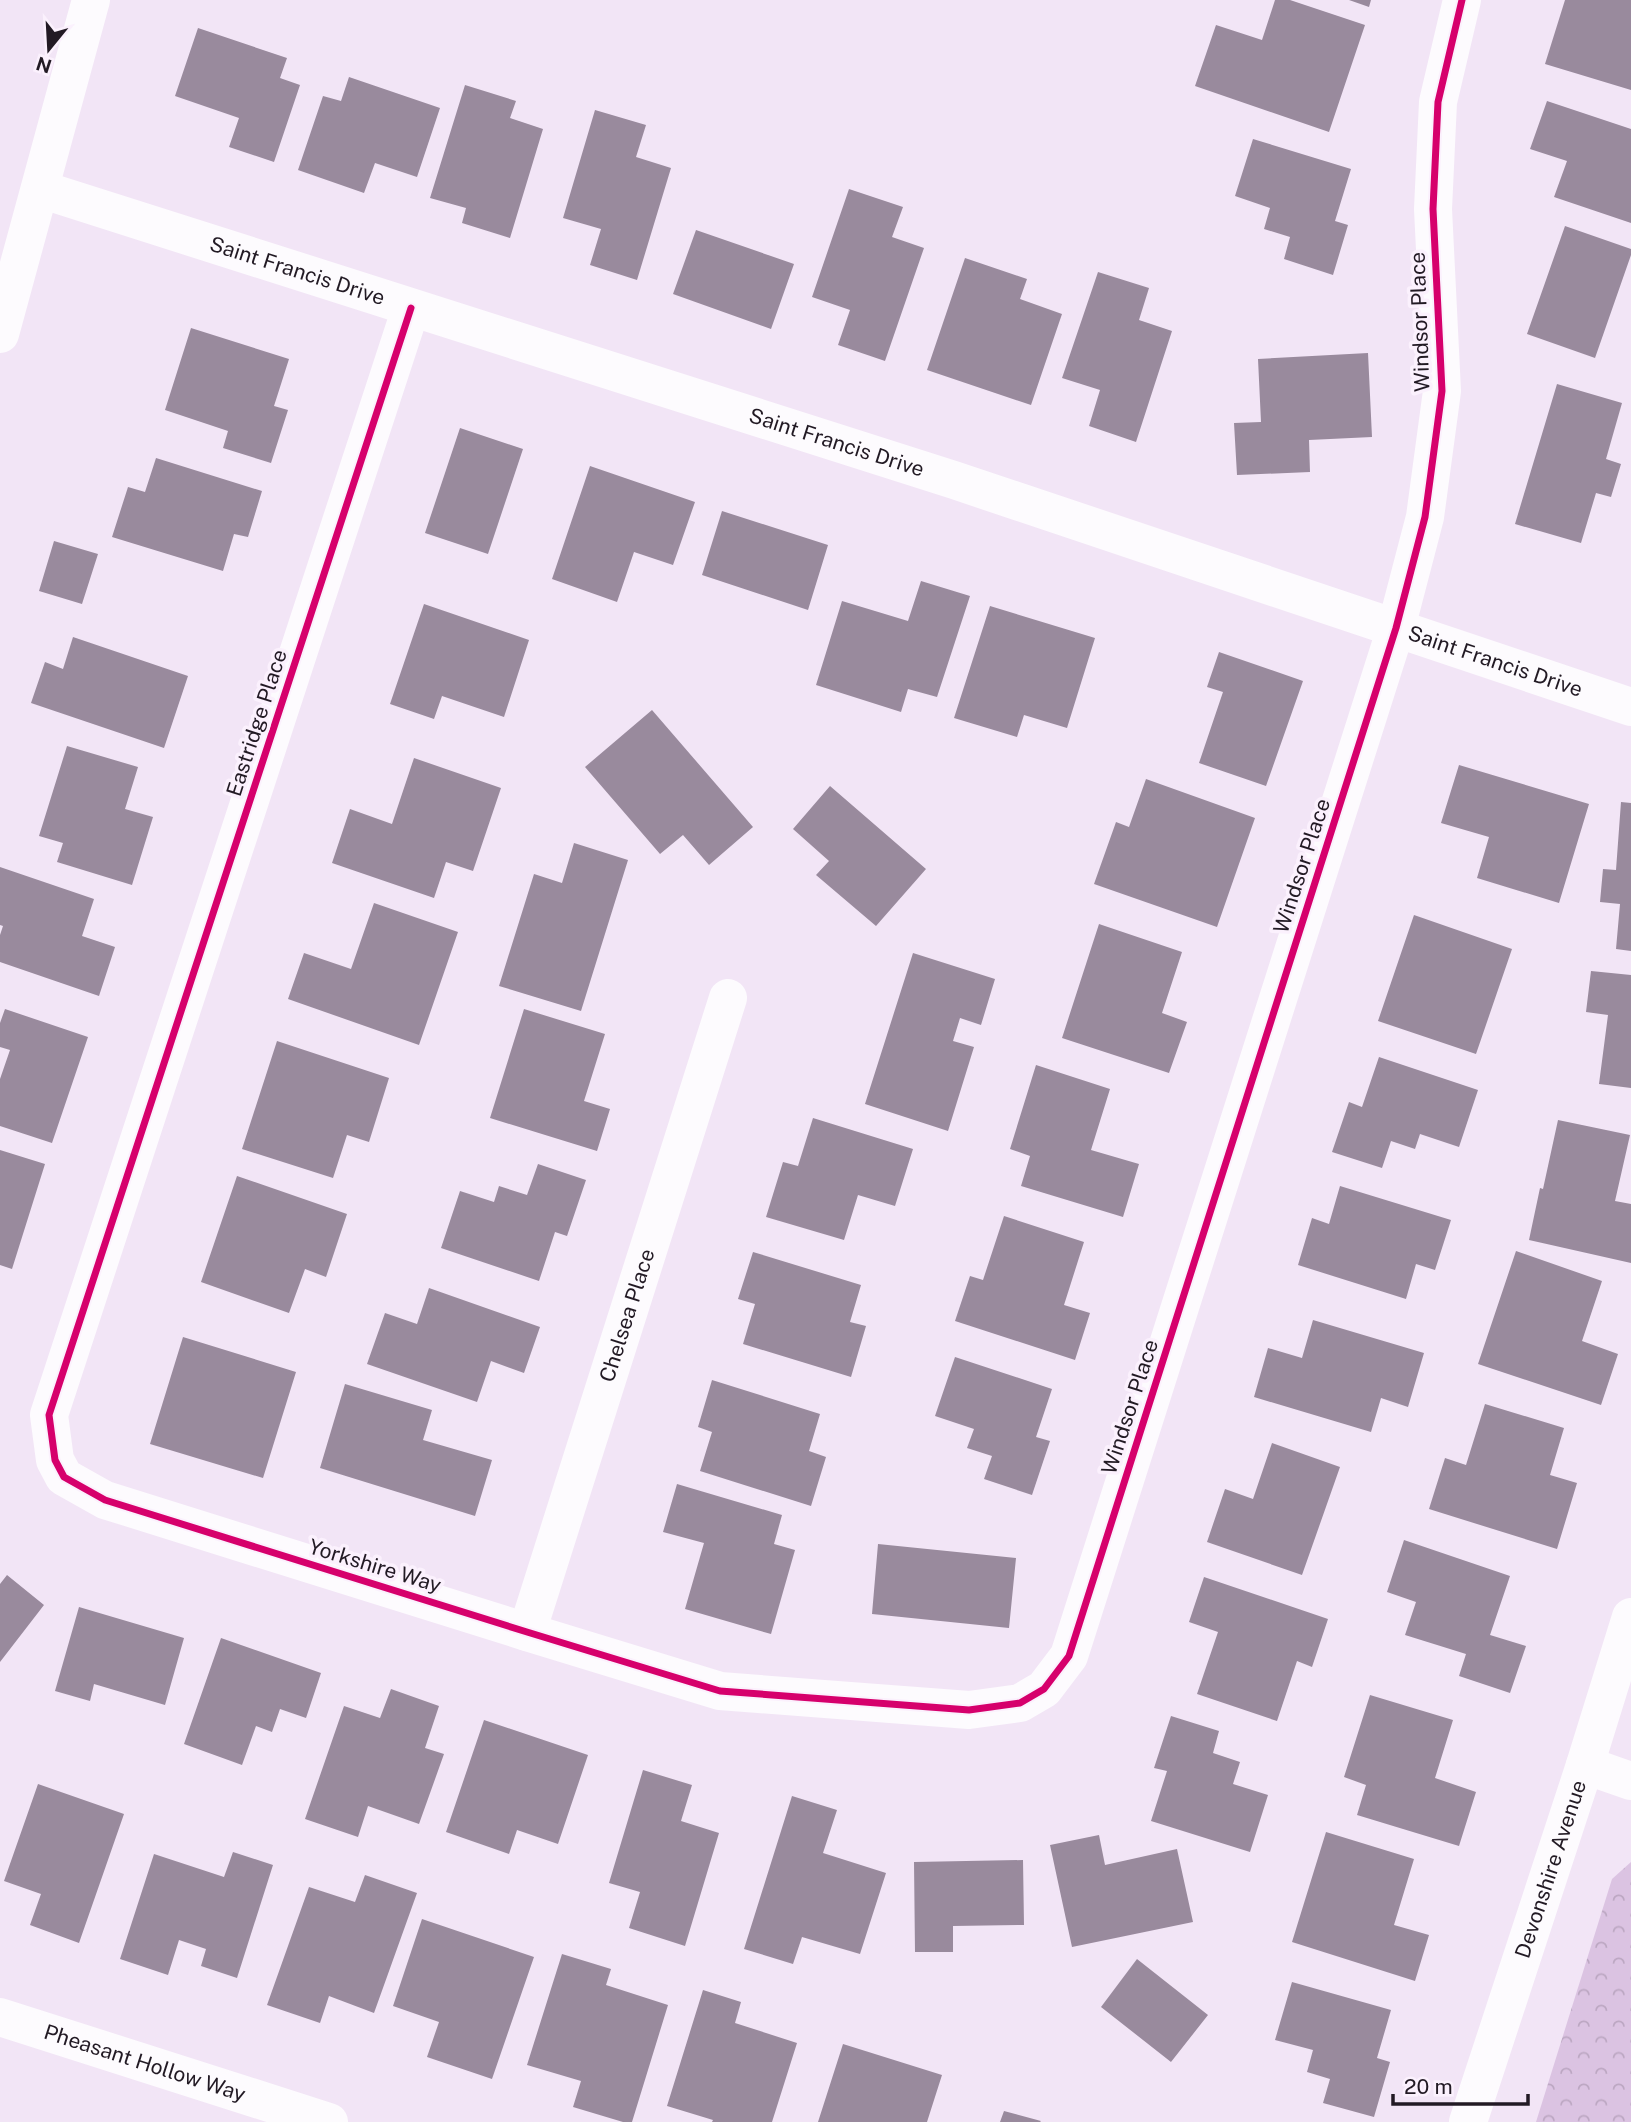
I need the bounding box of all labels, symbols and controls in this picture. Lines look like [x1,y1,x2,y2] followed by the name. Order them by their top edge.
[14,14,84,84] north arrow
[33,52,54,78] text: N
[207,231,388,310] street label: Saint Francis Drive
[1405,251,1434,393] street label: Windsor Place
[746,403,927,482] street label: Saint Francis Drive
[1405,620,1586,702] street label: Saint Francis Drive
[221,646,292,799] street label: Eastridge Place
[1268,795,1335,936] street label: Windsor Place
[594,1246,660,1385] street label: Chelsea Place
[1096,1336,1163,1477] street label: Windsor Place
[306,1534,444,1598] street label: Yorkshire Way
[1510,1777,1591,1961] street label: Devonshire Avenue
[41,2019,249,2107] street label: Pheasant Hollow Way
[1393,2062,1528,2106] scale bar
[1404,2074,1453,2099] text: 20 m

